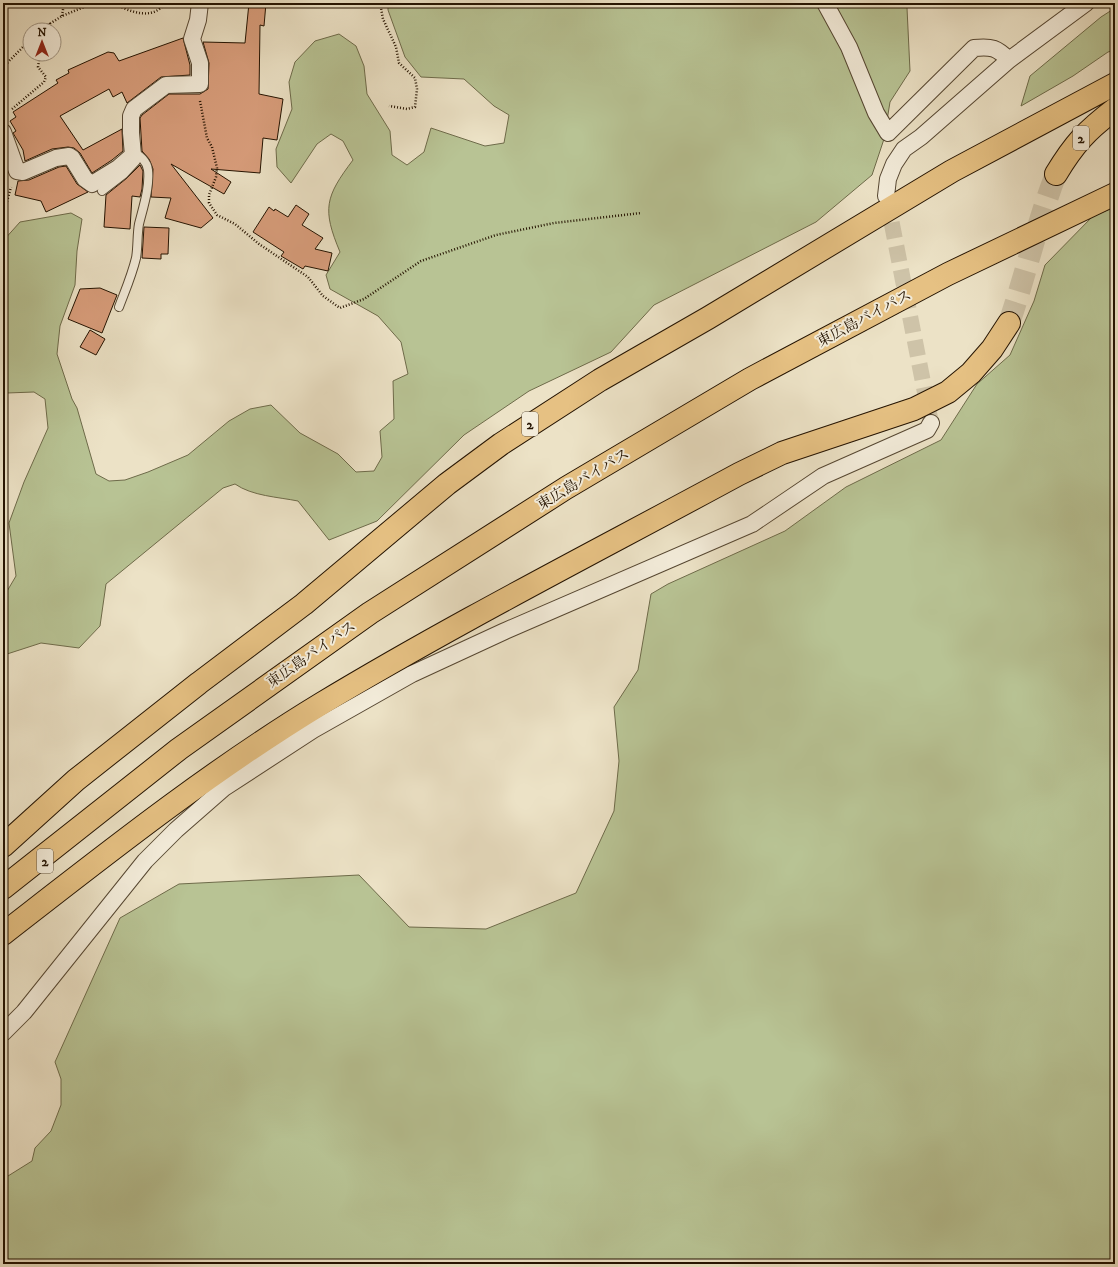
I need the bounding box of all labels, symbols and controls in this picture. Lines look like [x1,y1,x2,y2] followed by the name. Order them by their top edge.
[22,22,62,62] north arrow
[37,26,47,40] text: N
[1073,126,1089,150] road number: 2
[814,285,915,351] street label: 東広島バイパス
[522,412,538,436] road number: 2
[533,444,633,515] street label: 東広島バイパス
[263,617,360,692] street label: 東広島バイパス
[37,849,53,873] road number: 2

